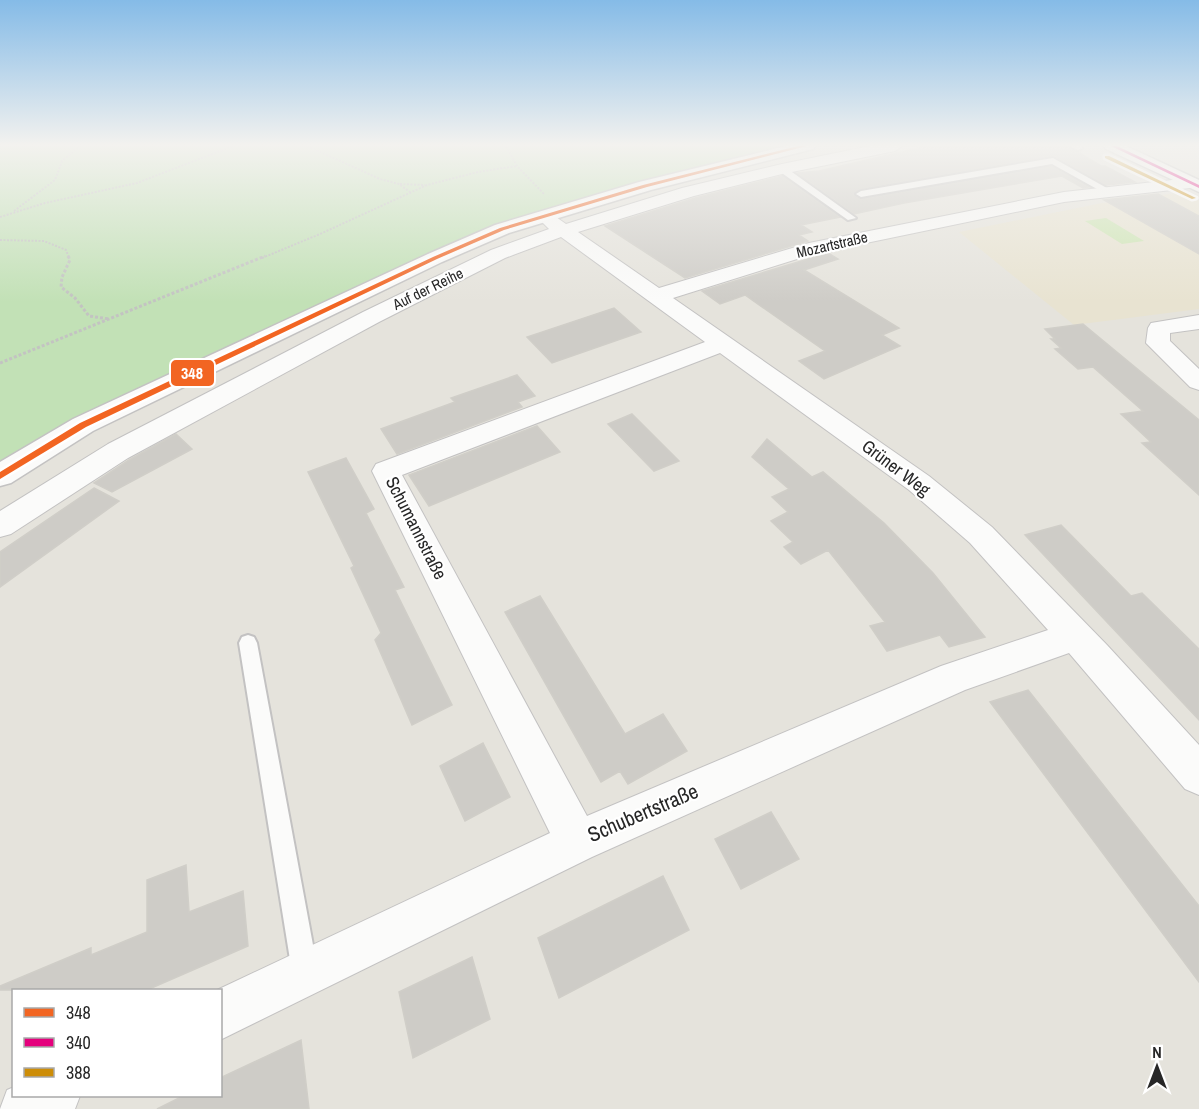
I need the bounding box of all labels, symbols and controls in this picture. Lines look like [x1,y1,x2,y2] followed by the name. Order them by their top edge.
[794,226,870,263] street label: Mozartstraße
[388,262,467,315] street label: Auf der Reihe
[170,359,215,387] line badge: 348
[181,362,203,384] text: 348
[857,434,936,502] street label: Grüner Weg
[380,472,453,584] street label: Schumannstraße
[583,776,703,849] street label: Schubertstraße
[12,989,222,1097] legend
[66,1000,91,1025] text: 348
[66,1030,91,1055] text: 340
[1127,1037,1187,1097] north arrow
[1152,1041,1162,1063] text: N
[66,1060,91,1085] text: 388

